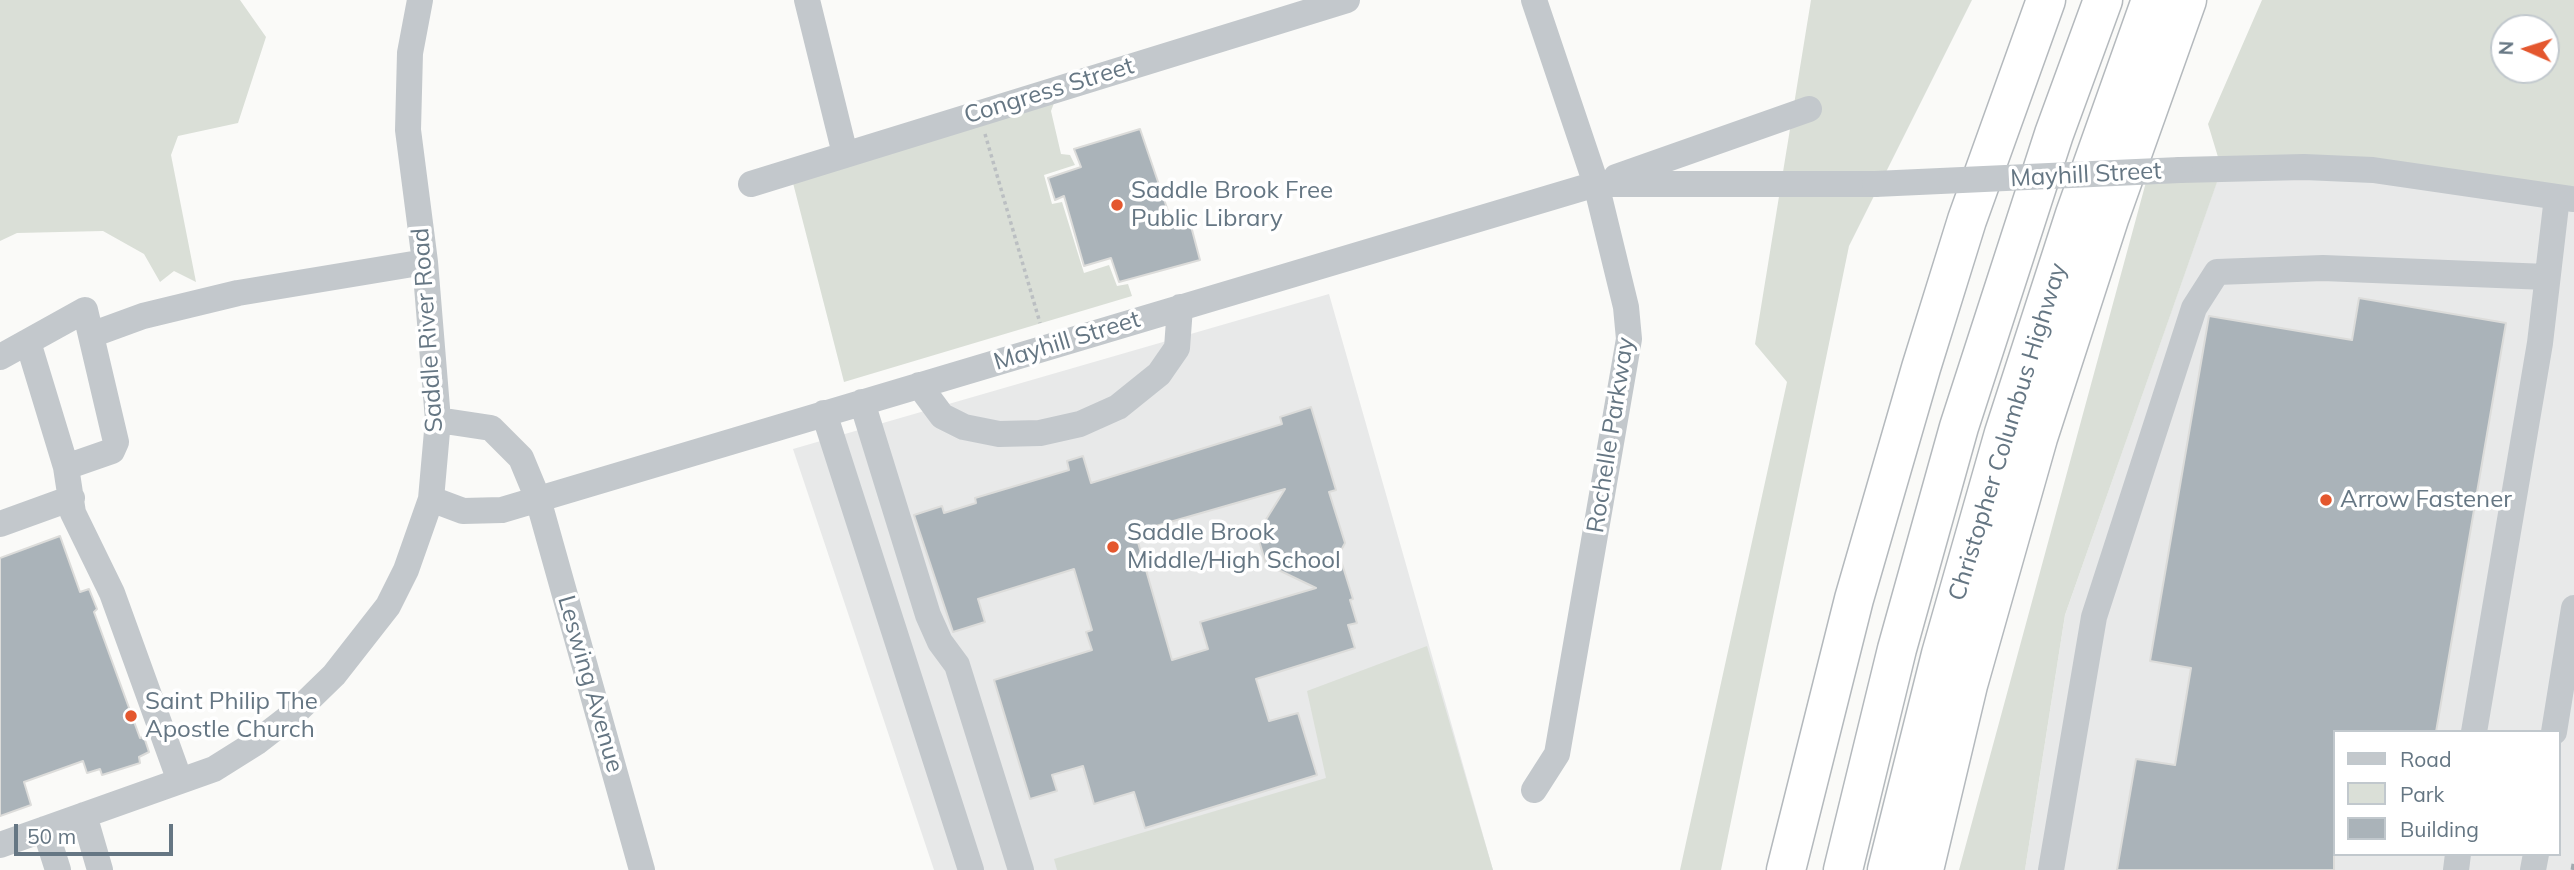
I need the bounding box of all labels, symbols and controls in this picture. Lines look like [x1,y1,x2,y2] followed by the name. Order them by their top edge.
[2490,14,2560,84] north arrow
[2494,40,2518,56] text: N
[961,52,1137,130] street label: Congress Street
[2010,157,2162,193] street label: Mayhill Street
[1131,177,1333,233] place label: Saddle Brook Free Public Library
[1109,197,1125,213] marker: Saddle Brook Free Public Library
[406,227,450,433] street label: Saddle River Road
[1943,260,2073,604] street label: Christopher Columbus Highway
[990,305,1144,377] street label: Mayhill Street
[1581,335,1641,535] street label: Rochelle Parkway
[2340,486,2512,514] place label: Arrow Fastener
[2318,492,2334,508] marker: Arrow Fastener
[1127,519,1341,575] place label: Saddle Brook Middle/High School
[1105,539,1121,555] marker: Saddle Brook Middle/High School
[551,592,629,776] street label: Leswing Avenue
[145,688,318,744] place label: Saint Philip The Apostle Church
[123,708,139,724] marker: Saint Philip The Apostle Church
[2332,730,2560,856] legend
[2400,746,2451,772] text: Road
[2400,781,2444,807] text: Park
[18,810,177,854] scale bar
[2400,816,2479,842] text: Building
[27,823,76,849] text: 50 m

